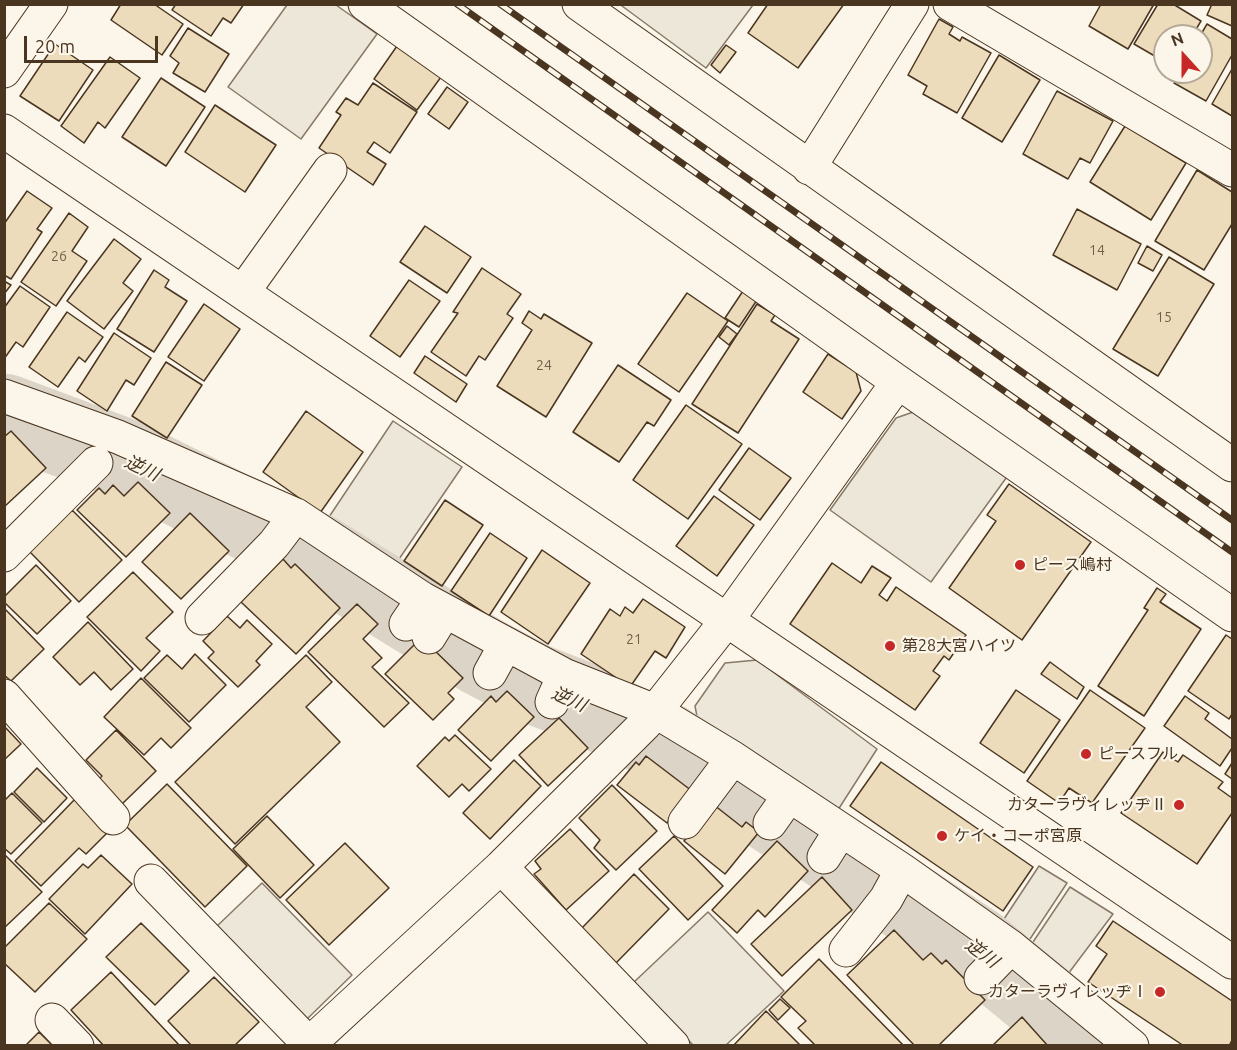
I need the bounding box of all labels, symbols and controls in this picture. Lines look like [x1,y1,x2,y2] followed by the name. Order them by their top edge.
[27,24,160,62] scale bar
[1153,24,1213,84] north arrow
[1168,29,1186,50] text: N
[35,36,75,56] text: 20 m
[1089,242,1105,258] house number: 14
[51,248,67,264] house number: 26
[1156,309,1172,325] house number: 15
[536,357,552,373] house number: 24
[121,451,163,485] water label: 逆川
[1032,555,1112,575] place label: ピース嶋村
[1013,558,1027,572] marker: ピース嶋村
[626,631,642,647] house number: 21
[902,636,1016,656] place label: 第28大宮ハイツ
[883,639,897,653] marker: 第28大宮ハイツ
[548,682,590,716] water label: 逆川
[1098,744,1178,764] place label: ピースフル
[1079,747,1093,761] marker: ピースフル
[1007,795,1167,815] place label: カターラヴィレッヂⅡ
[1172,798,1186,812] marker: カターラヴィレッヂⅡ
[954,826,1082,846] place label: ケイ・コーポ宮原
[935,829,949,843] marker: ケイ・コーポ宮原
[961,934,1003,972] water label: 逆川
[988,982,1148,1002] place label: カターラヴィレッヂⅠ
[1153,985,1167,999] marker: カターラヴィレッヂⅠ

